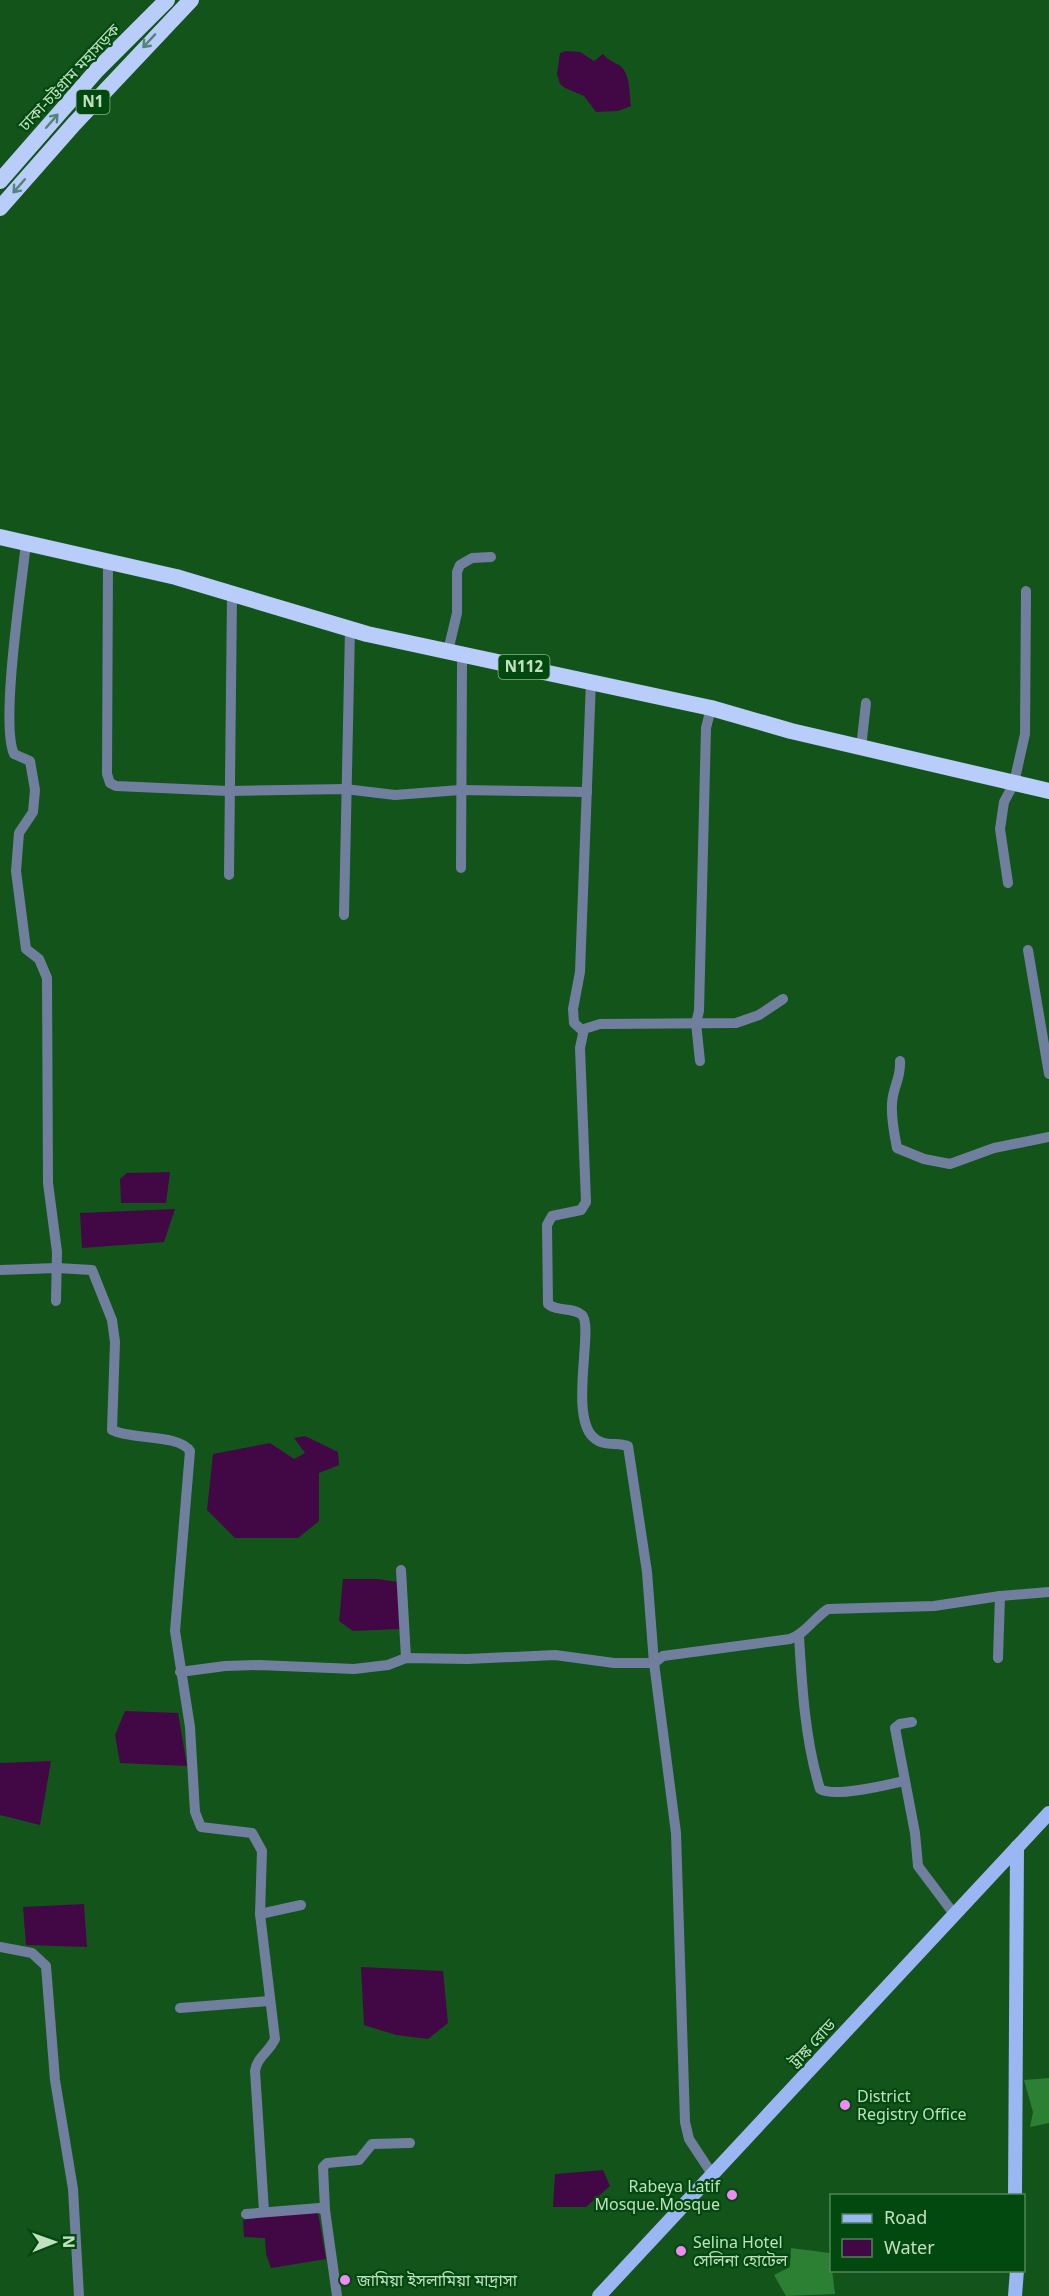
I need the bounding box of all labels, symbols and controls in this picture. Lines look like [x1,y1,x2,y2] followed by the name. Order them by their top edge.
[14,19,127,137] street label: ঢাকা-চট্টগ্রাম মহাসড়ক
[142,34,157,49] one-way arrow
[76,90,110,114] road number: N1
[45,114,59,129] one-way arrow
[12,178,26,193] one-way arrow
[498,655,550,679] road number: N112
[785,2015,842,2074] street label: ট্রাঙ্ক রোড
[857,2087,967,2127] place label: District Registry Office
[838,2098,852,2112] marker: District Registry Office
[594,2177,721,2217] place label: Rabeya Latif Mosque.Mosque
[725,2188,739,2202] marker: Rabeya Latif Mosque.Mosque
[830,2194,1025,2272] legend
[884,2207,927,2231] text: Road
[24,2212,84,2272] north arrow
[693,2233,788,2273] place label: Selina Hotel সেলিনা হোটেল
[56,2235,78,2248] text: N
[884,2237,935,2261] text: Water
[674,2244,688,2258] marker: Selina Hotel সেলিনা হোটেল
[356,2271,518,2293] place label: জামিয়া ইসলামিয়া মাদ্রাসা
[338,2273,352,2287] marker: জামিয়া ইসলামিয়া মাদ্রাসা

